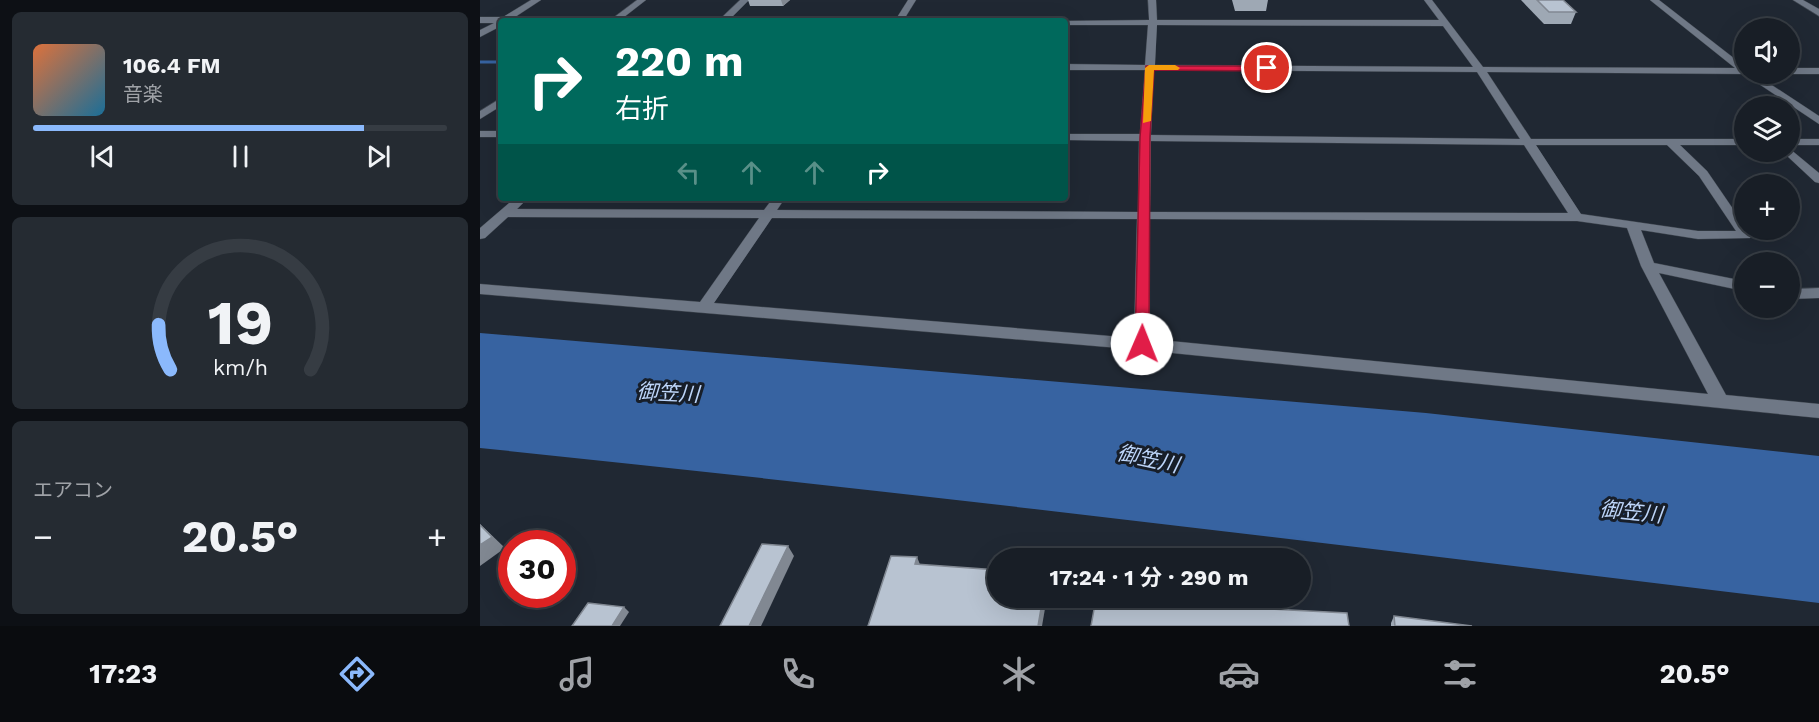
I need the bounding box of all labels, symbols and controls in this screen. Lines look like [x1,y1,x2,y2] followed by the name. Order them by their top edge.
[1734,18,1800,318] map controls
[1734,18,1800,84] button: sound
[615,37,744,86] text: 220 m
[516,42,594,120] icon: right
[1241,42,1292,93] pin
[1250,51,1283,84] icon: arrive
[123,53,220,78] text: 106.4 FM
[123,82,163,106] text: 音楽
[615,93,669,125] text: 右折
[1734,96,1800,162] button: layers
[86,140,119,173] icon: previous
[224,140,257,173] icon: pause
[362,140,395,173] icon: next
[672,156,705,189] icon: left
[735,156,768,189] icon: ahead
[798,156,831,189] icon: ahead
[861,156,894,189] icon: right
[1734,174,1800,240] button: +
[1734,252,1800,318] button: −
[207,286,273,359] text: 19
[1110,312,1174,376] position arrow
[212,355,268,380] text: km/h
[636,378,702,407] water label: 御笠川
[1115,440,1183,478] water label: 御笠川
[33,478,113,502] text: エアコン
[1598,496,1666,527] water label: 御笠川
[182,510,298,563] text: 20.5°
[33,517,53,556] text: −
[427,517,447,556] text: +
[498,530,576,608] speed limit sign: 30
[1050,565,1248,590] text: 17:24 · 1 分 · 290 m
[336,653,378,695] icon: directions
[556,653,598,695] icon: music
[777,653,819,695] icon: phone
[998,653,1040,695] icon: climate
[1218,653,1260,695] icon: car
[1439,653,1481,695] icon: filters
[89,658,157,690] text: 17:23
[1660,658,1730,690] text: 20.5°

